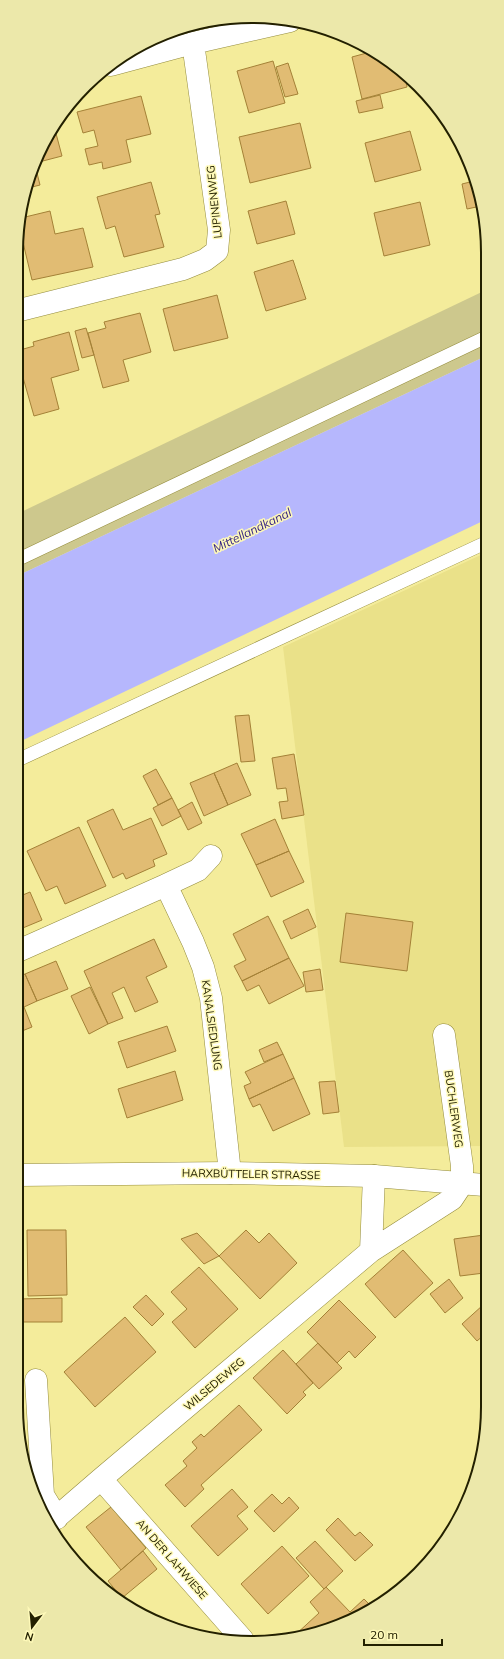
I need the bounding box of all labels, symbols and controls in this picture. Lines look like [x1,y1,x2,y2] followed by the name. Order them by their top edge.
[203,165,225,239] street label: LUPINENWEG
[210,504,294,555] water label: Mittellandkanal
[199,979,225,1071] street label: KANALSIEDLUNG
[442,1069,466,1149] street label: BUCHLERWEG
[182,1166,320,1182] street label: HARXBÜTTELER STRASSE
[181,1354,247,1414] street label: WILSEDEWEG
[133,1516,211,1602] street label: AN DER LAHWIESE
[12,1607,52,1647] north arrow
[364,1621,442,1647] scale bar
[370,1627,398,1642] text: 20 m
[23,1629,35,1644] text: N

